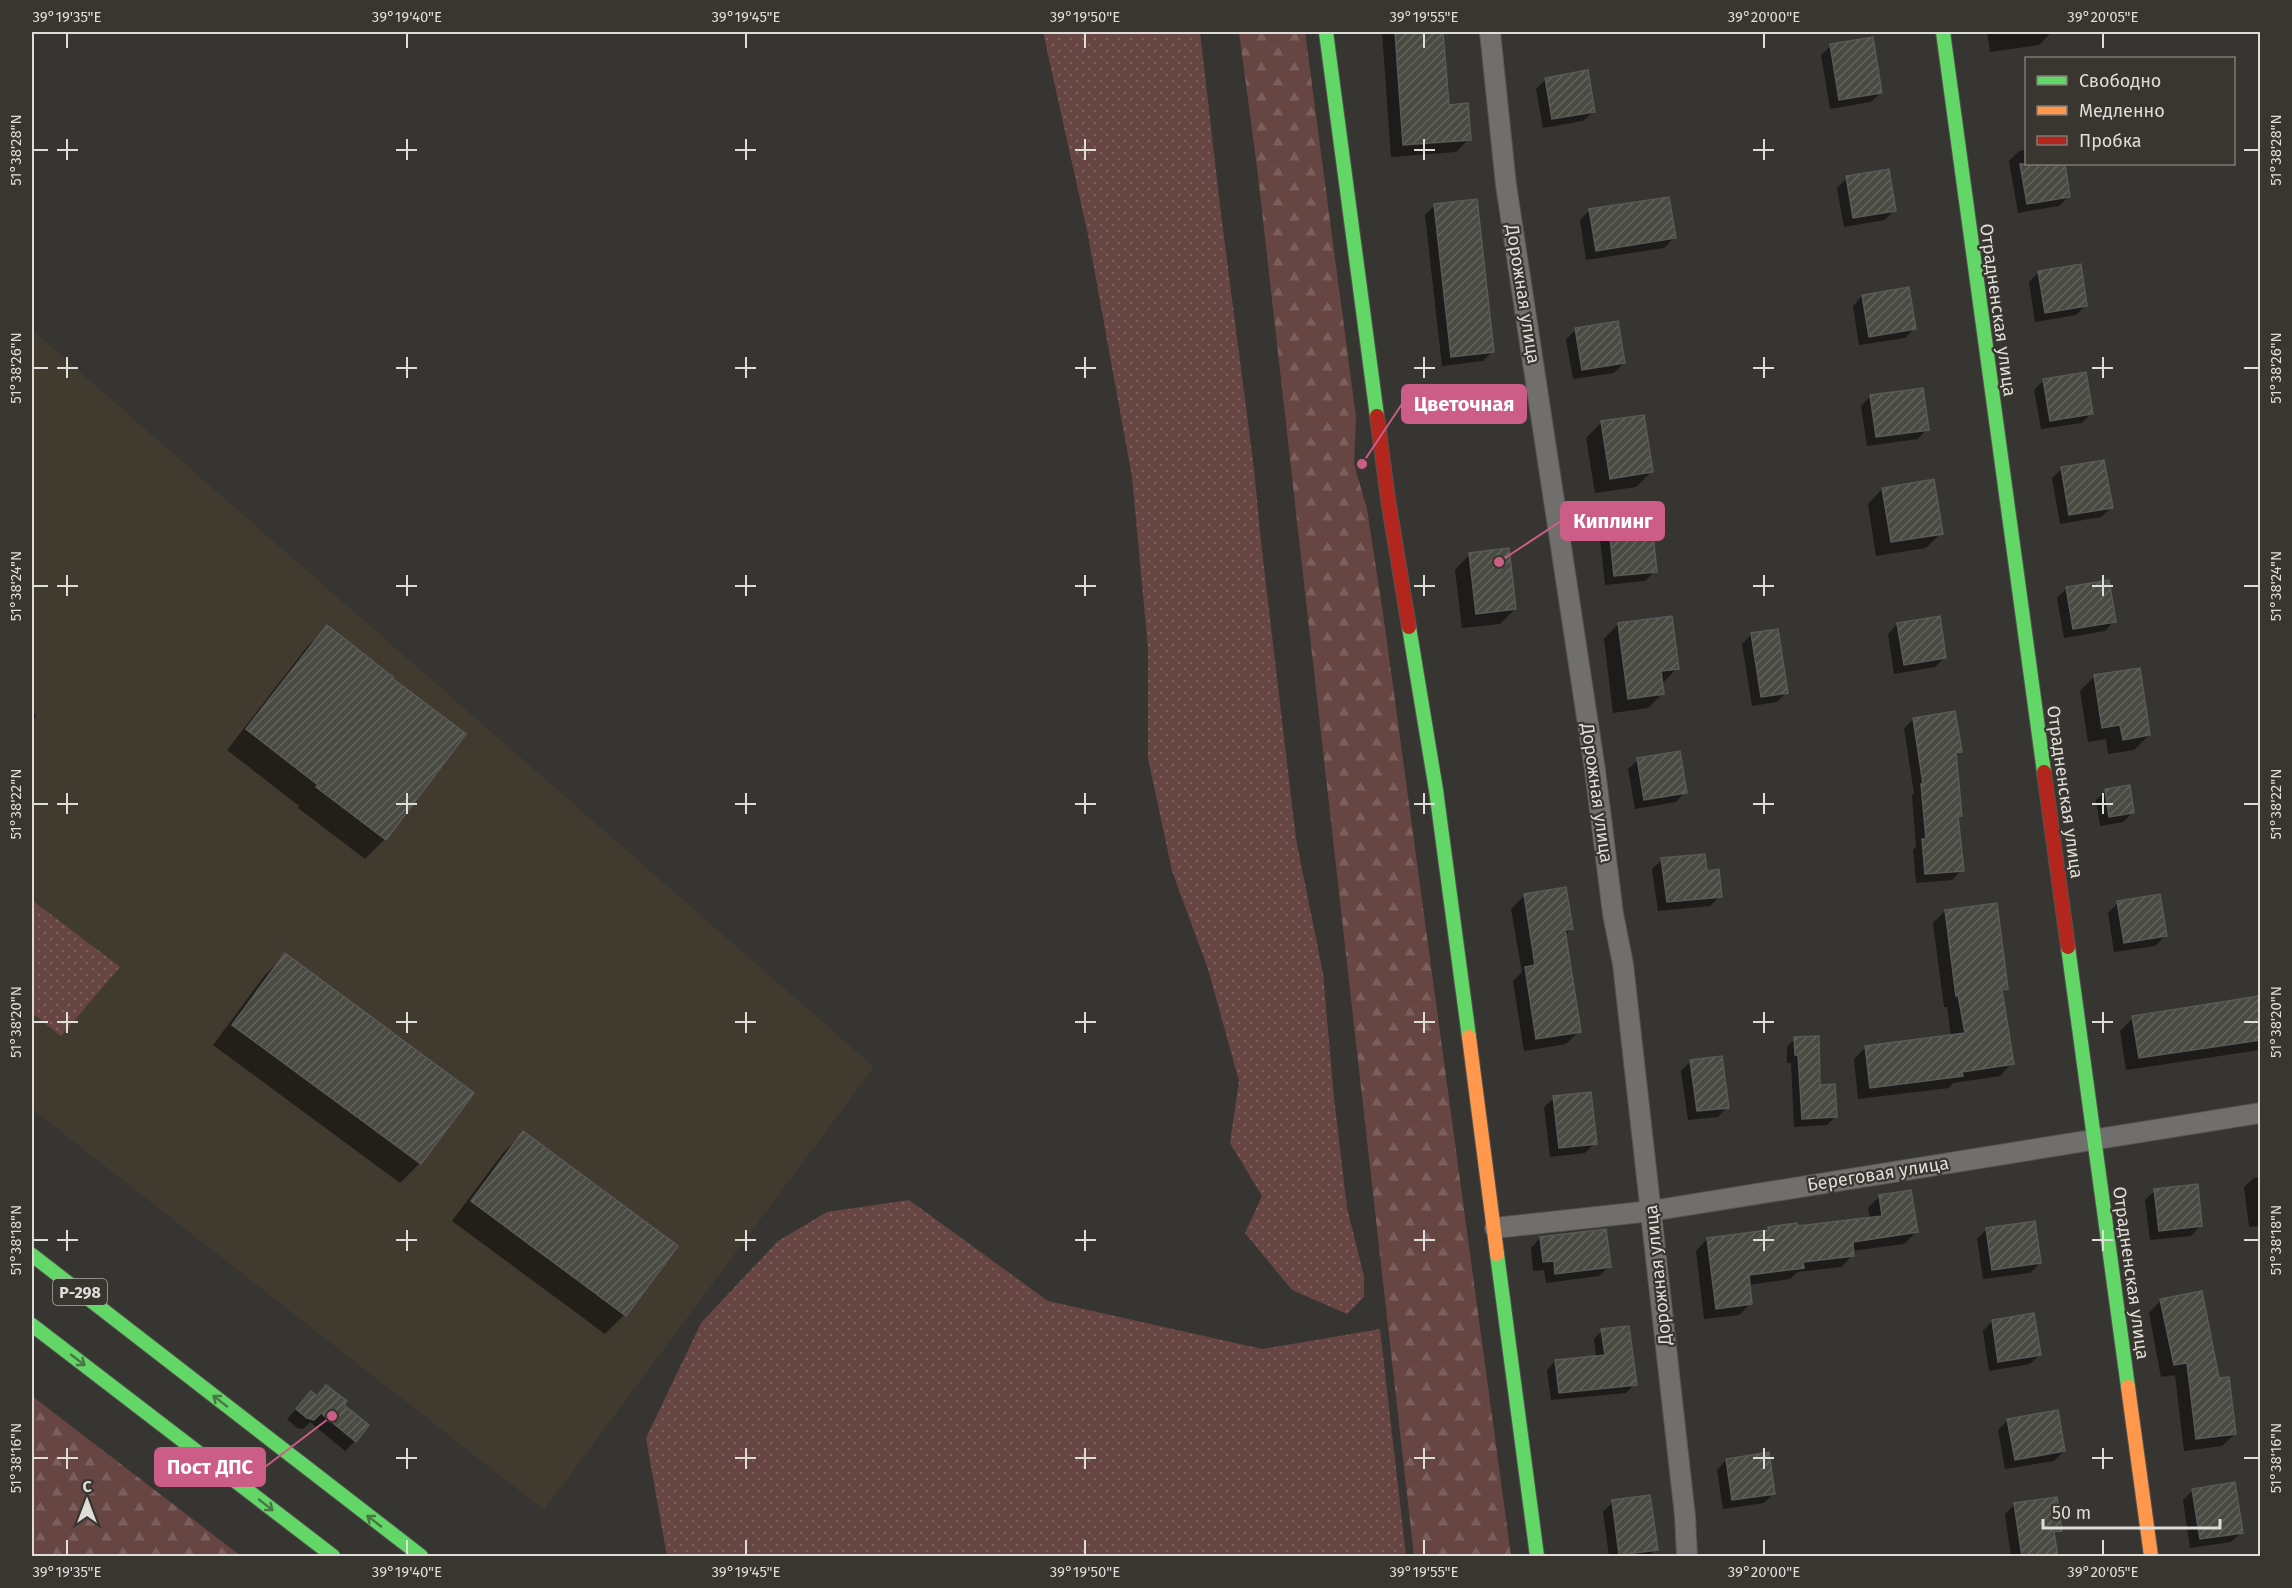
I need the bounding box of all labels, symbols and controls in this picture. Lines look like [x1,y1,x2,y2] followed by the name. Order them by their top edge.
[32,8,102,26] text: 39°19'35"E
[372,8,442,26] text: 39°19'40"E
[712,8,781,26] text: 39°19'45"E
[1050,8,1120,26] text: 39°19'50"E
[1389,8,1459,26] text: 39°19'55"E
[1728,8,1800,26] text: 39°20'00"E
[2067,8,2139,26] text: 39°20'05"E
[2025,57,2235,165] legend
[2079,70,2161,92] text: Свободно
[2079,100,2165,122] text: Медленно
[7,114,25,186] text: 51°38'28"N
[2267,114,2285,186] text: 51°38'28"N
[2079,130,2142,152] text: Пробка
[1501,222,1545,365] street label: Дорожная улица
[1975,222,2021,398] street label: Отрадненская улица
[7,332,25,404] text: 51°38'26"N
[2267,332,2285,404] text: 51°38'26"N
[1402,385,1526,423] callout: Цветочная
[1414,392,1514,416] text: Цветочная
[1561,502,1664,540] callout: Киплинг
[1573,509,1653,533] text: Киплинг
[7,551,25,621] text: 51°38'24"N
[2267,551,2285,621] text: 51°38'24"N
[2042,704,2088,880] street label: Отрадненская улица
[1576,721,1618,864] street label: Дорожная улица
[7,769,25,839] text: 51°38'22"N
[2267,769,2285,839] text: 51°38'22"N
[7,986,25,1058] text: 51°38'20"N
[2267,986,2285,1058] text: 51°38'20"N
[1806,1152,1950,1196] street label: Береговая улица
[2108,1185,2154,1361] street label: Отрадненская улица
[1640,1204,1676,1347] street label: Дорожная улица
[7,1205,25,1275] text: 51°38'18"N
[2267,1205,2285,1275] text: 51°38'18"N
[53,1279,107,1305] road number: Р-298
[70,1354,86,1367] one-way arrow
[213,1395,229,1408] one-way arrow
[7,1423,25,1493] text: 51°38'16"N
[2267,1423,2285,1493] text: 51°38'16"N
[155,1448,265,1486] callout: Пост ДПС
[167,1455,254,1479] text: Пост ДПС
[57,1471,117,1531] north arrow
[82,1477,92,1496] text: С
[2043,1492,2220,1530] scale bar
[258,1498,274,1511] one-way arrow
[2052,1502,2091,1524] text: 50 m
[367,1514,383,1527] one-way arrow
[32,1563,102,1581] text: 39°19'35"E
[372,1563,442,1581] text: 39°19'40"E
[712,1563,781,1581] text: 39°19'45"E
[1050,1563,1120,1581] text: 39°19'50"E
[1389,1563,1459,1581] text: 39°19'55"E
[1728,1563,1800,1581] text: 39°20'00"E
[2067,1563,2139,1581] text: 39°20'05"E

